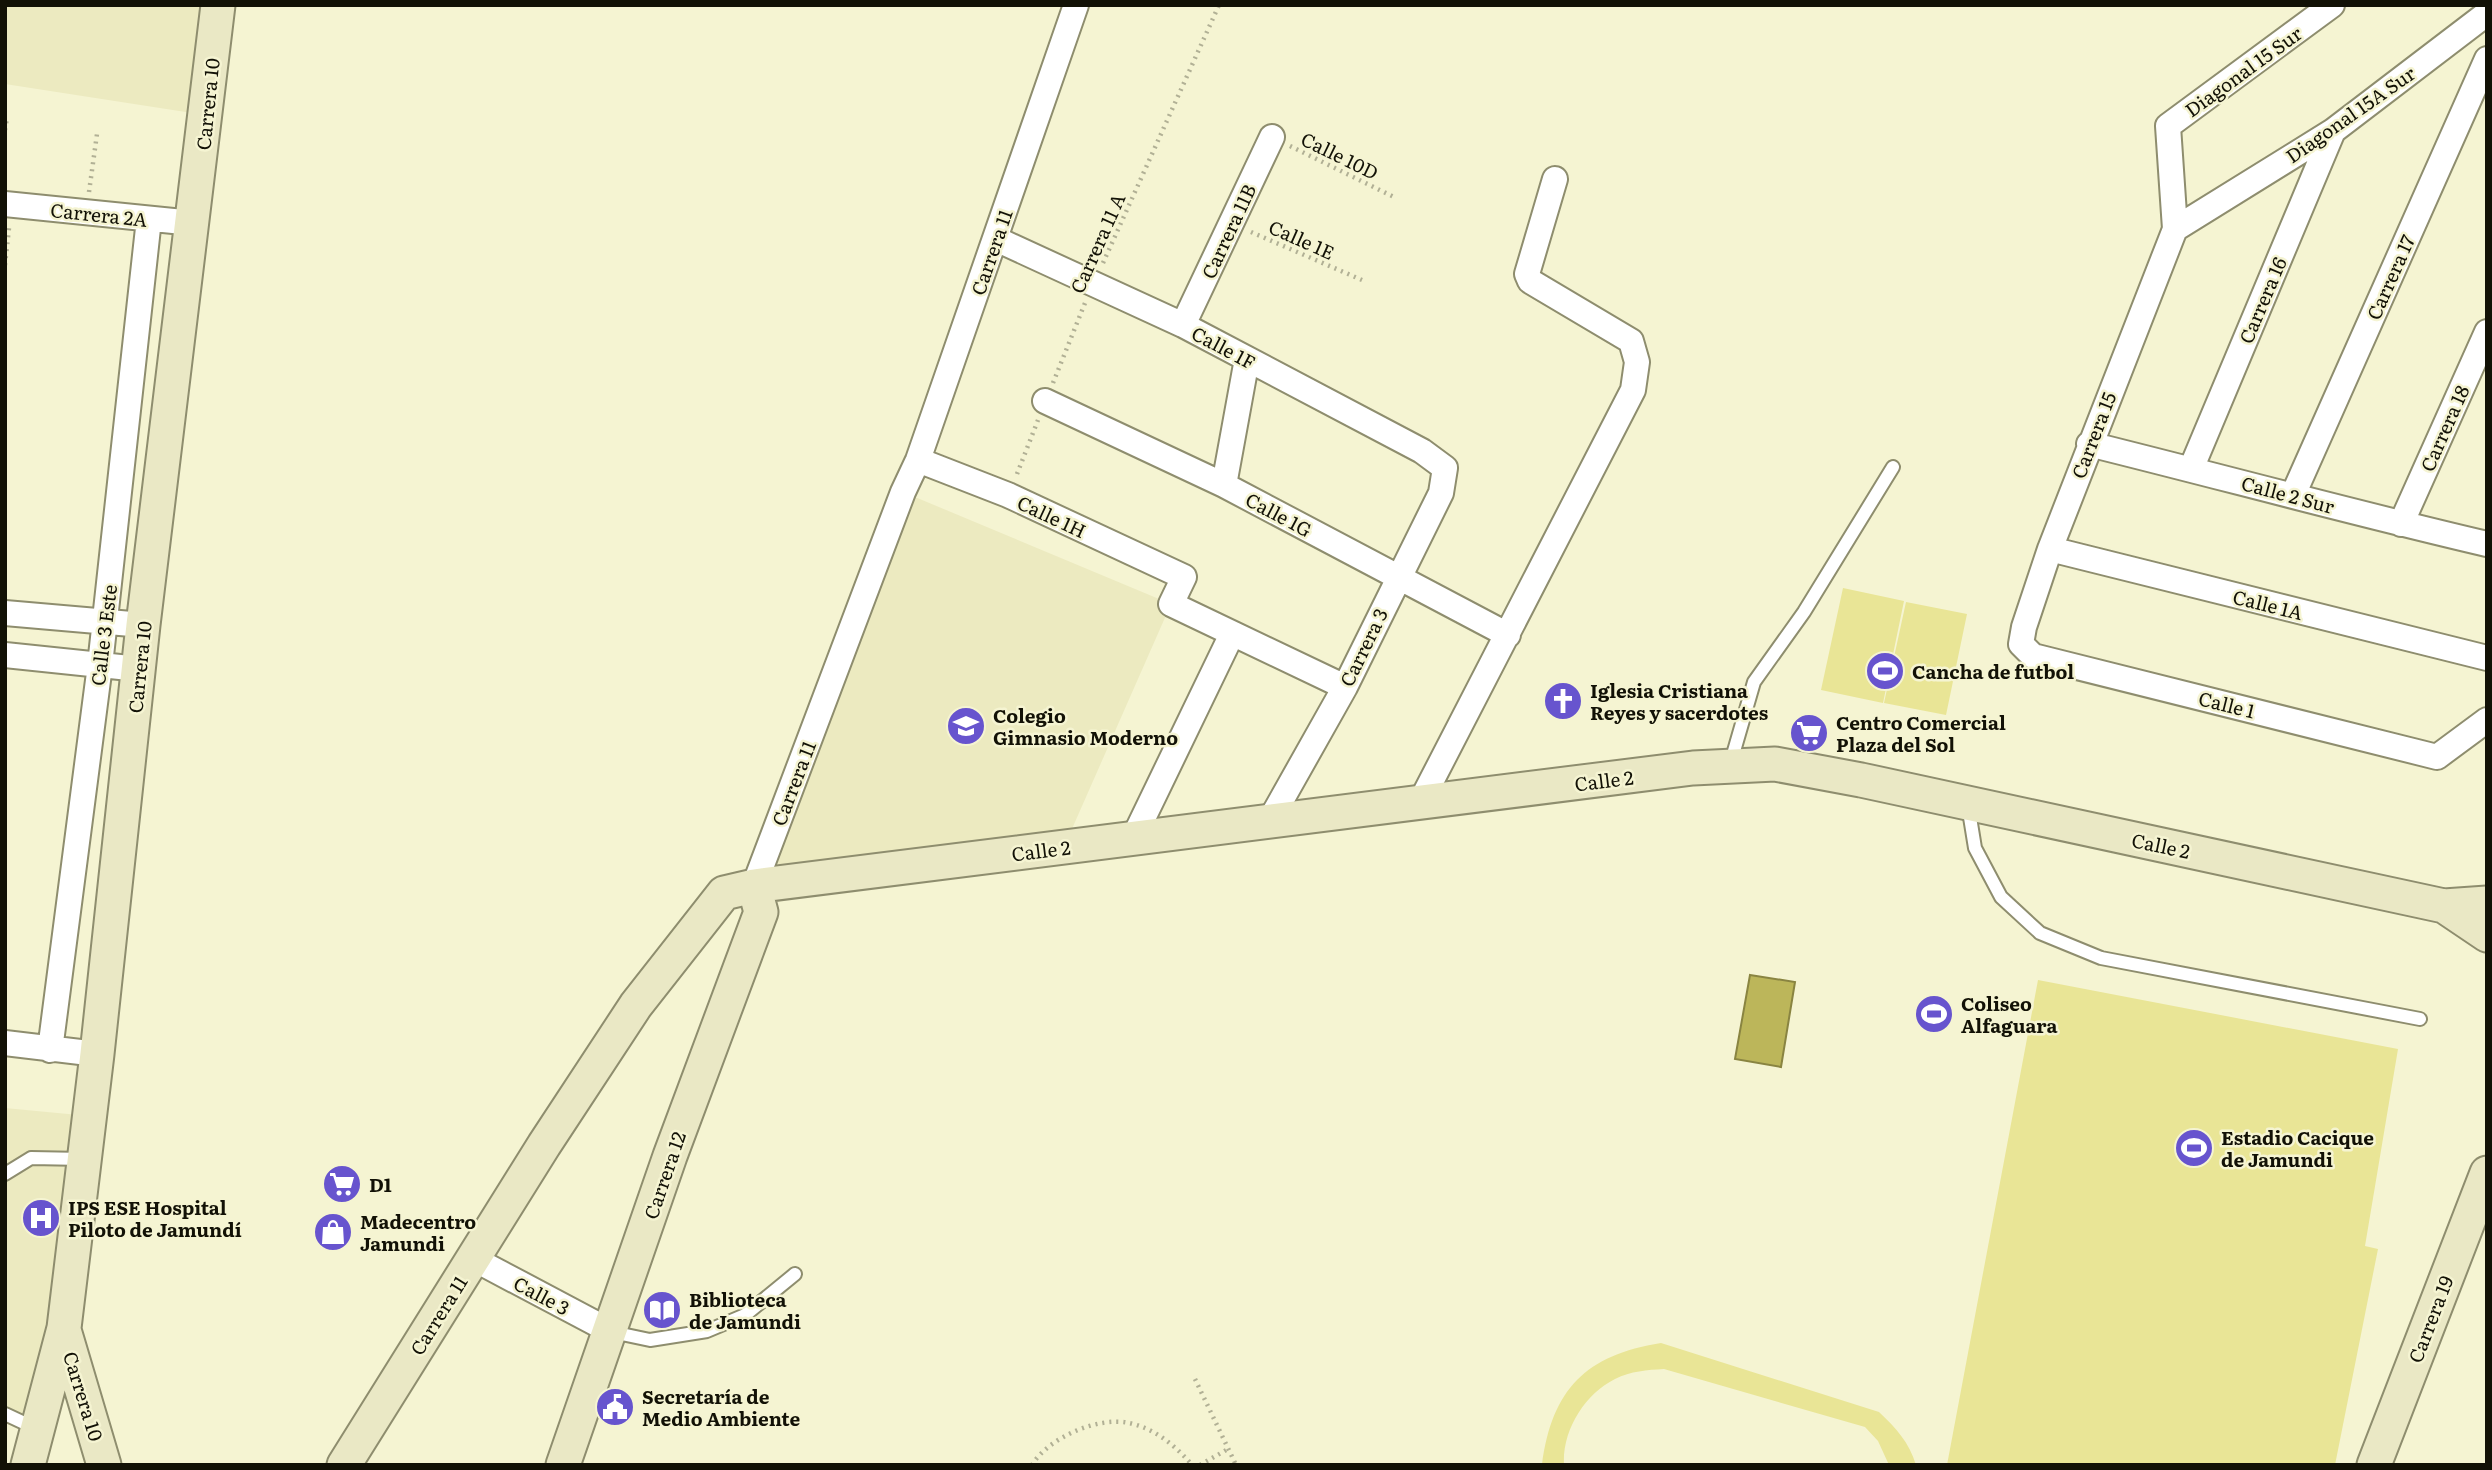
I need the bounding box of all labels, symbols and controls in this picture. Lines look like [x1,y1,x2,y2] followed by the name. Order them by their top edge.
[2179,19,2307,123] street label: Diagonal 15 Sur
[188,57,226,151] street label: Carrera 10
[2279,59,2421,169] street label: Diagonal 15A Sur
[1297,124,1383,186] street label: Calle 10D
[1194,179,1262,283] street label: Carrera 11B
[1062,188,1132,298] street label: Carrera 11 A
[49,195,149,233] street label: Carrera 2A
[963,205,1019,299] street label: Carrera 11
[1265,212,1339,266] street label: Calle 1E
[2359,230,2421,324] street label: Carrera 17
[2231,252,2293,348] street label: Carrera 16
[1187,318,1261,376] street label: Calle 1F
[2413,380,2475,476] street label: Carrera 18
[2064,387,2123,483] street label: Carrera 15
[2238,468,2338,520] street label: Calle 2 Sur
[1241,485,1317,543] street label: Calle 1G
[1013,488,1091,544] street label: Calle 1H
[2230,582,2306,626] street label: Calle 1A
[83,583,123,687] street label: Calle 3 Este
[1332,603,1394,691] street label: Carrera 3
[120,620,158,714] street label: Carrera 10
[1864,650,1906,692] sports icon: Cancha de futbol
[1912,657,2074,685] place label: Cancha de futbol
[1590,676,1768,726] place label: Iglesia Cristiana Reyes y sacerdotes
[1542,680,1584,722] church icon: Iglesia Cristiana Reyes y sacerdotes
[2196,683,2258,725] street label: Calle 1
[993,701,1178,751] place label: Colegio Gimnasio Moderno
[945,705,987,747] school or university icon: Colegio Gimnasio Moderno
[1836,708,2006,758] place label: Centro Comercial Plaza del Sol
[1788,712,1830,754] supermarket icon: Centro Comercial Plaza del Sol
[764,736,822,830] street label: Carrera 11
[1573,762,1635,798] street label: Calle 2
[2129,825,2193,865] street label: Calle 2
[1010,832,1072,868] street label: Calle 2
[1961,989,2058,1039] place label: Coliseo Alfaguara
[1913,993,1955,1035] sports icon: Coliseo Alfaguara
[2221,1123,2374,1173] place label: Estadio Cacique de Jamundi
[636,1127,692,1223] street label: Carrera 12
[2173,1127,2215,1169] sports icon: Estadio Cacique de Jamundi
[321,1163,363,1205] supermarket icon: D1
[369,1170,392,1198] place label: D1
[68,1193,242,1243] place label: IPS ESE Hospital Piloto de Jamundí
[20,1197,62,1239] hospital icon: IPS ESE Hospital Piloto de Jamundí
[360,1207,476,1257] place label: Madecentro Jamundi
[312,1211,354,1253] shop icon: Madecentro Jamundi
[509,1269,575,1321] street label: Calle 3
[403,1270,474,1360] street label: Carrera 11
[2401,1271,2459,1367] street label: Carrera 19
[689,1285,801,1335] place label: Biblioteca de Jamundi
[641,1289,683,1331] library icon: Biblioteca de Jamundi
[57,1348,111,1444] street label: Carrera 10
[642,1382,800,1432] place label: Secretaría de Medio Ambiente
[594,1386,636,1428] public building icon: Secretaría de Medio Ambiente

